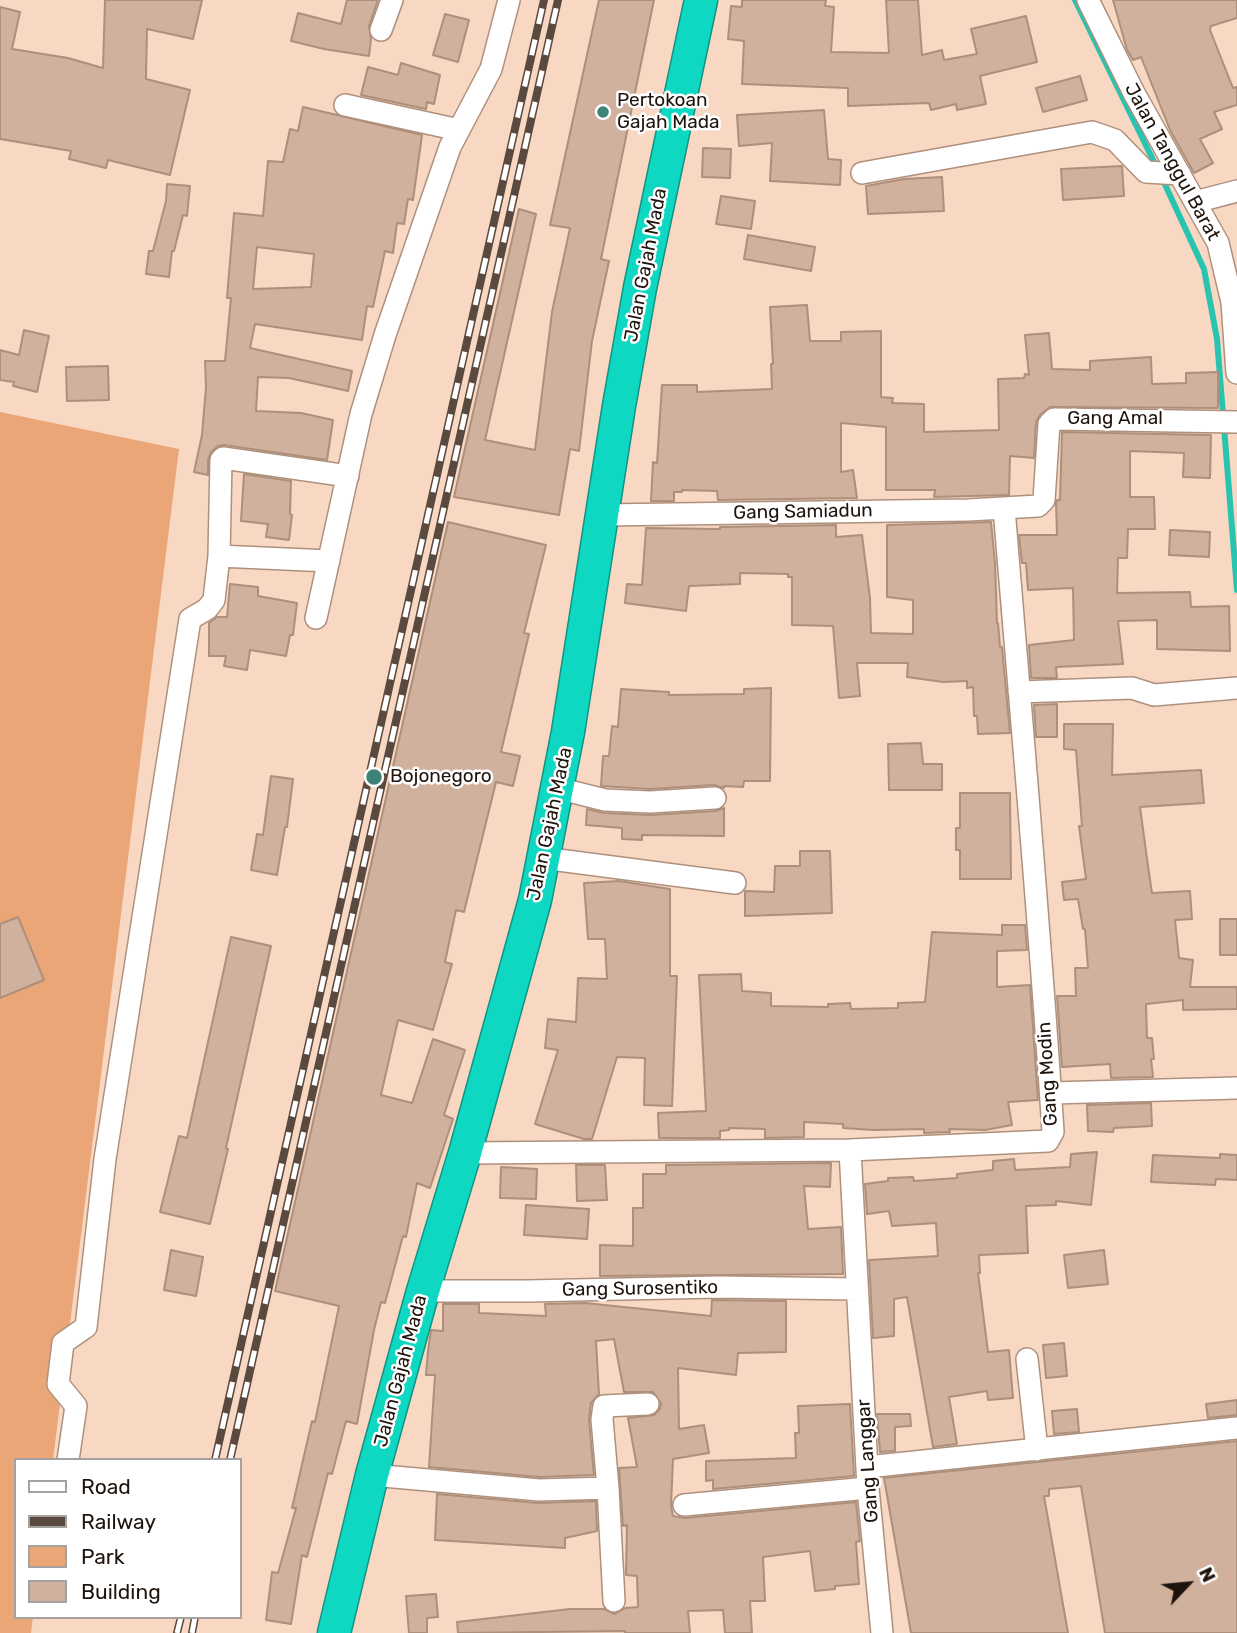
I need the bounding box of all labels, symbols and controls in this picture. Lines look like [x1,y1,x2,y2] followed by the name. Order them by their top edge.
[1119,79,1225,245] street label: Jalan Tanggul Barat
[617,90,720,134] place label: Pertokoan Gajah Mada
[595,104,611,120] marker: Pertokoan Gajah Mada
[620,186,672,344] street label: Jalan Gajah Mada
[1067,408,1163,430] street label: Gang Amal
[733,499,873,525] street label: Gang Samiadun
[523,745,577,903] street label: Jalan Gajah Mada
[390,766,492,788] place label: Bojonegoro
[364,767,384,787] marker: Bojonegoro
[1033,1021,1063,1127] street label: Gang Modin
[562,1276,718,1302] street label: Gang Surosentiko
[370,1293,432,1449] street label: Jalan Gajah Mada
[852,1398,884,1524] street label: Gang Langgar
[14,1458,242,1619] legend
[81,1474,131,1499] text: Road
[81,1509,156,1534] text: Railway
[81,1544,125,1569] text: Park
[1153,1549,1223,1619] north arrow
[1194,1563,1221,1586] text: N
[81,1579,161,1604] text: Building

